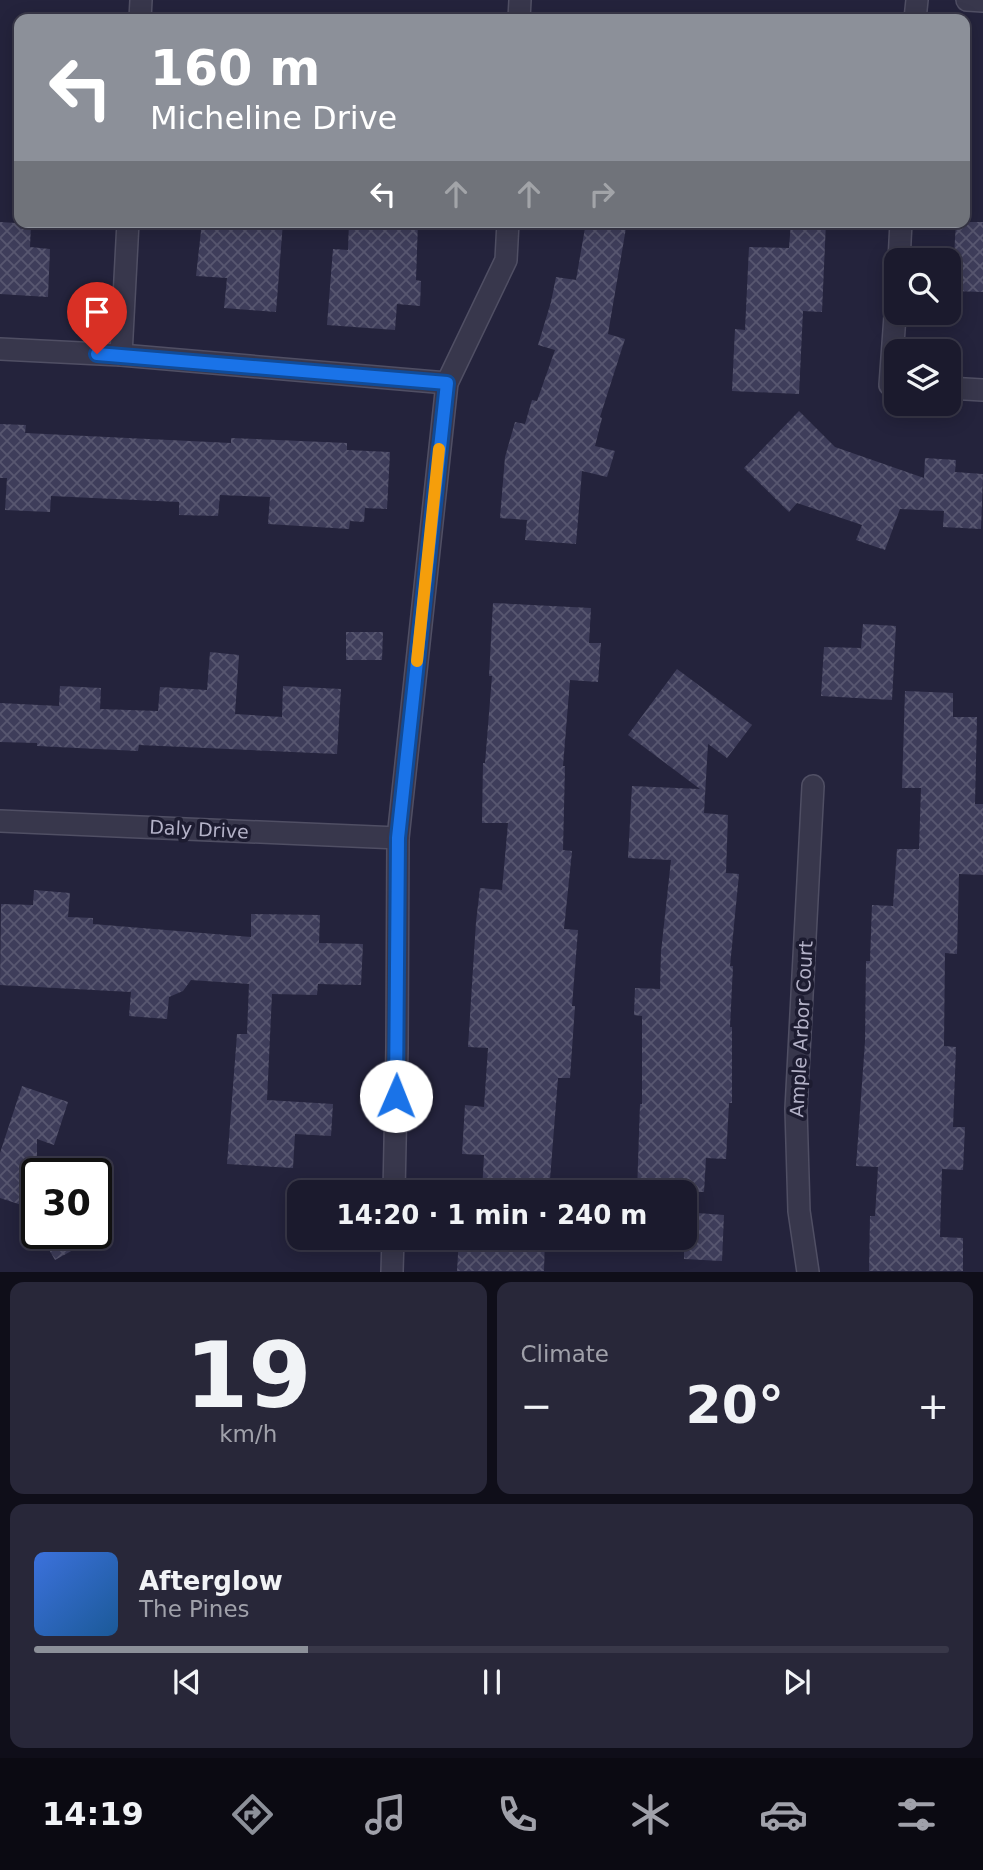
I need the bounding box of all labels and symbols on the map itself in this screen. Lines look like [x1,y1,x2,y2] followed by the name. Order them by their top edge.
[67,282,127,354] pin
[149,815,249,843] street label: Daly Drive
[785,940,817,1118] street label: Ample Arbor Court
[359,1059,433,1133] position arrow
[21,1158,112,1249] speed limit sign: 30

